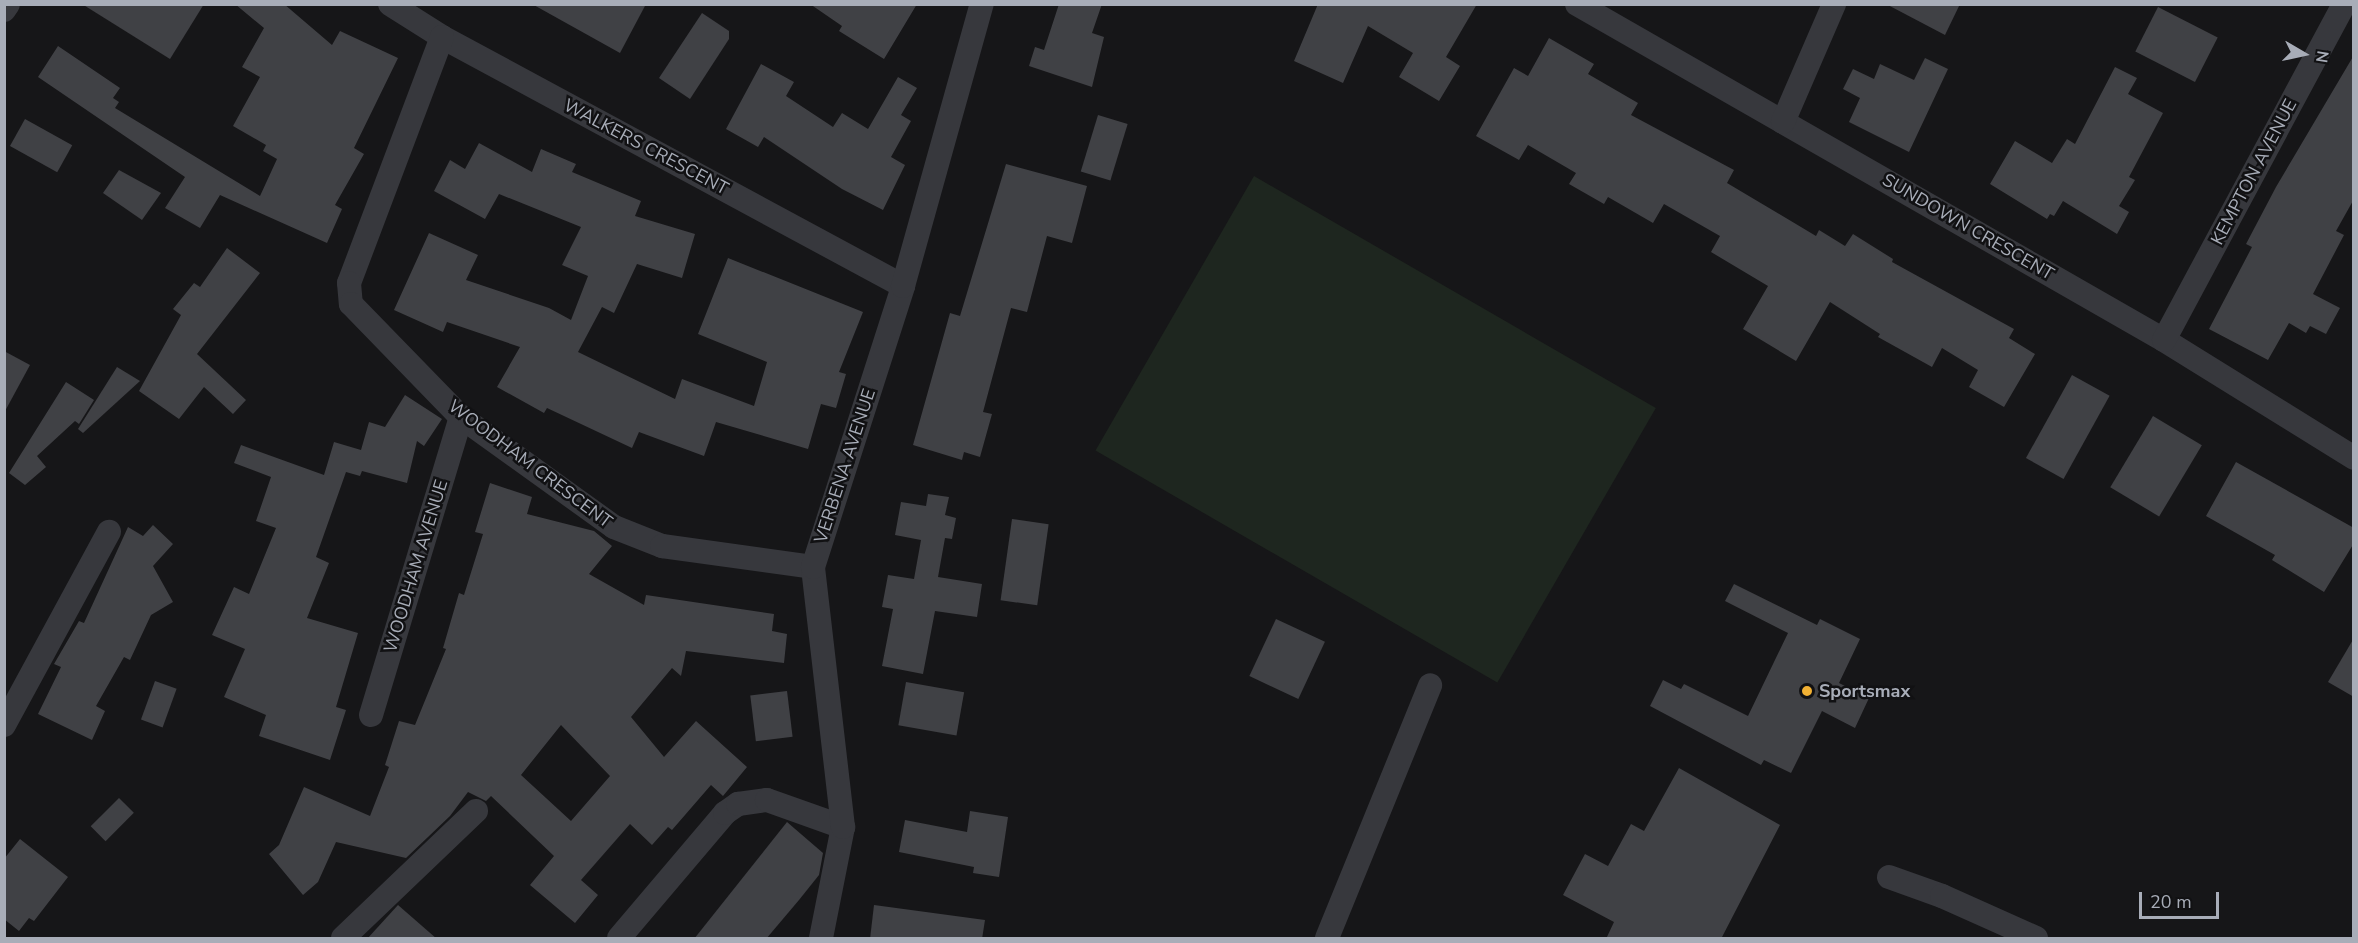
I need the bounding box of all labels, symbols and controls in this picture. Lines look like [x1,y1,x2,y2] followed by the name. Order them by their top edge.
[2274,24,2334,84] north arrow
[2310,49,2334,64] text: N
[560,94,732,200] street label: WALKERS CRESCENT
[2206,95,2302,249] street label: KEMPTON AVENUE
[1878,169,2058,285] street label: SUNDOWN CRESCENT
[810,386,880,546] street label: VERBENA AVENUE
[444,395,616,533] street label: WOODHAM CRESCENT
[379,477,453,655] street label: WOODHAM AVENUE
[1819,680,1910,702] place label: Sportsmax
[1800,684,1814,698] marker: Sportsmax
[2142,880,2222,918] scale bar
[2150,890,2192,914] text: 20 m

